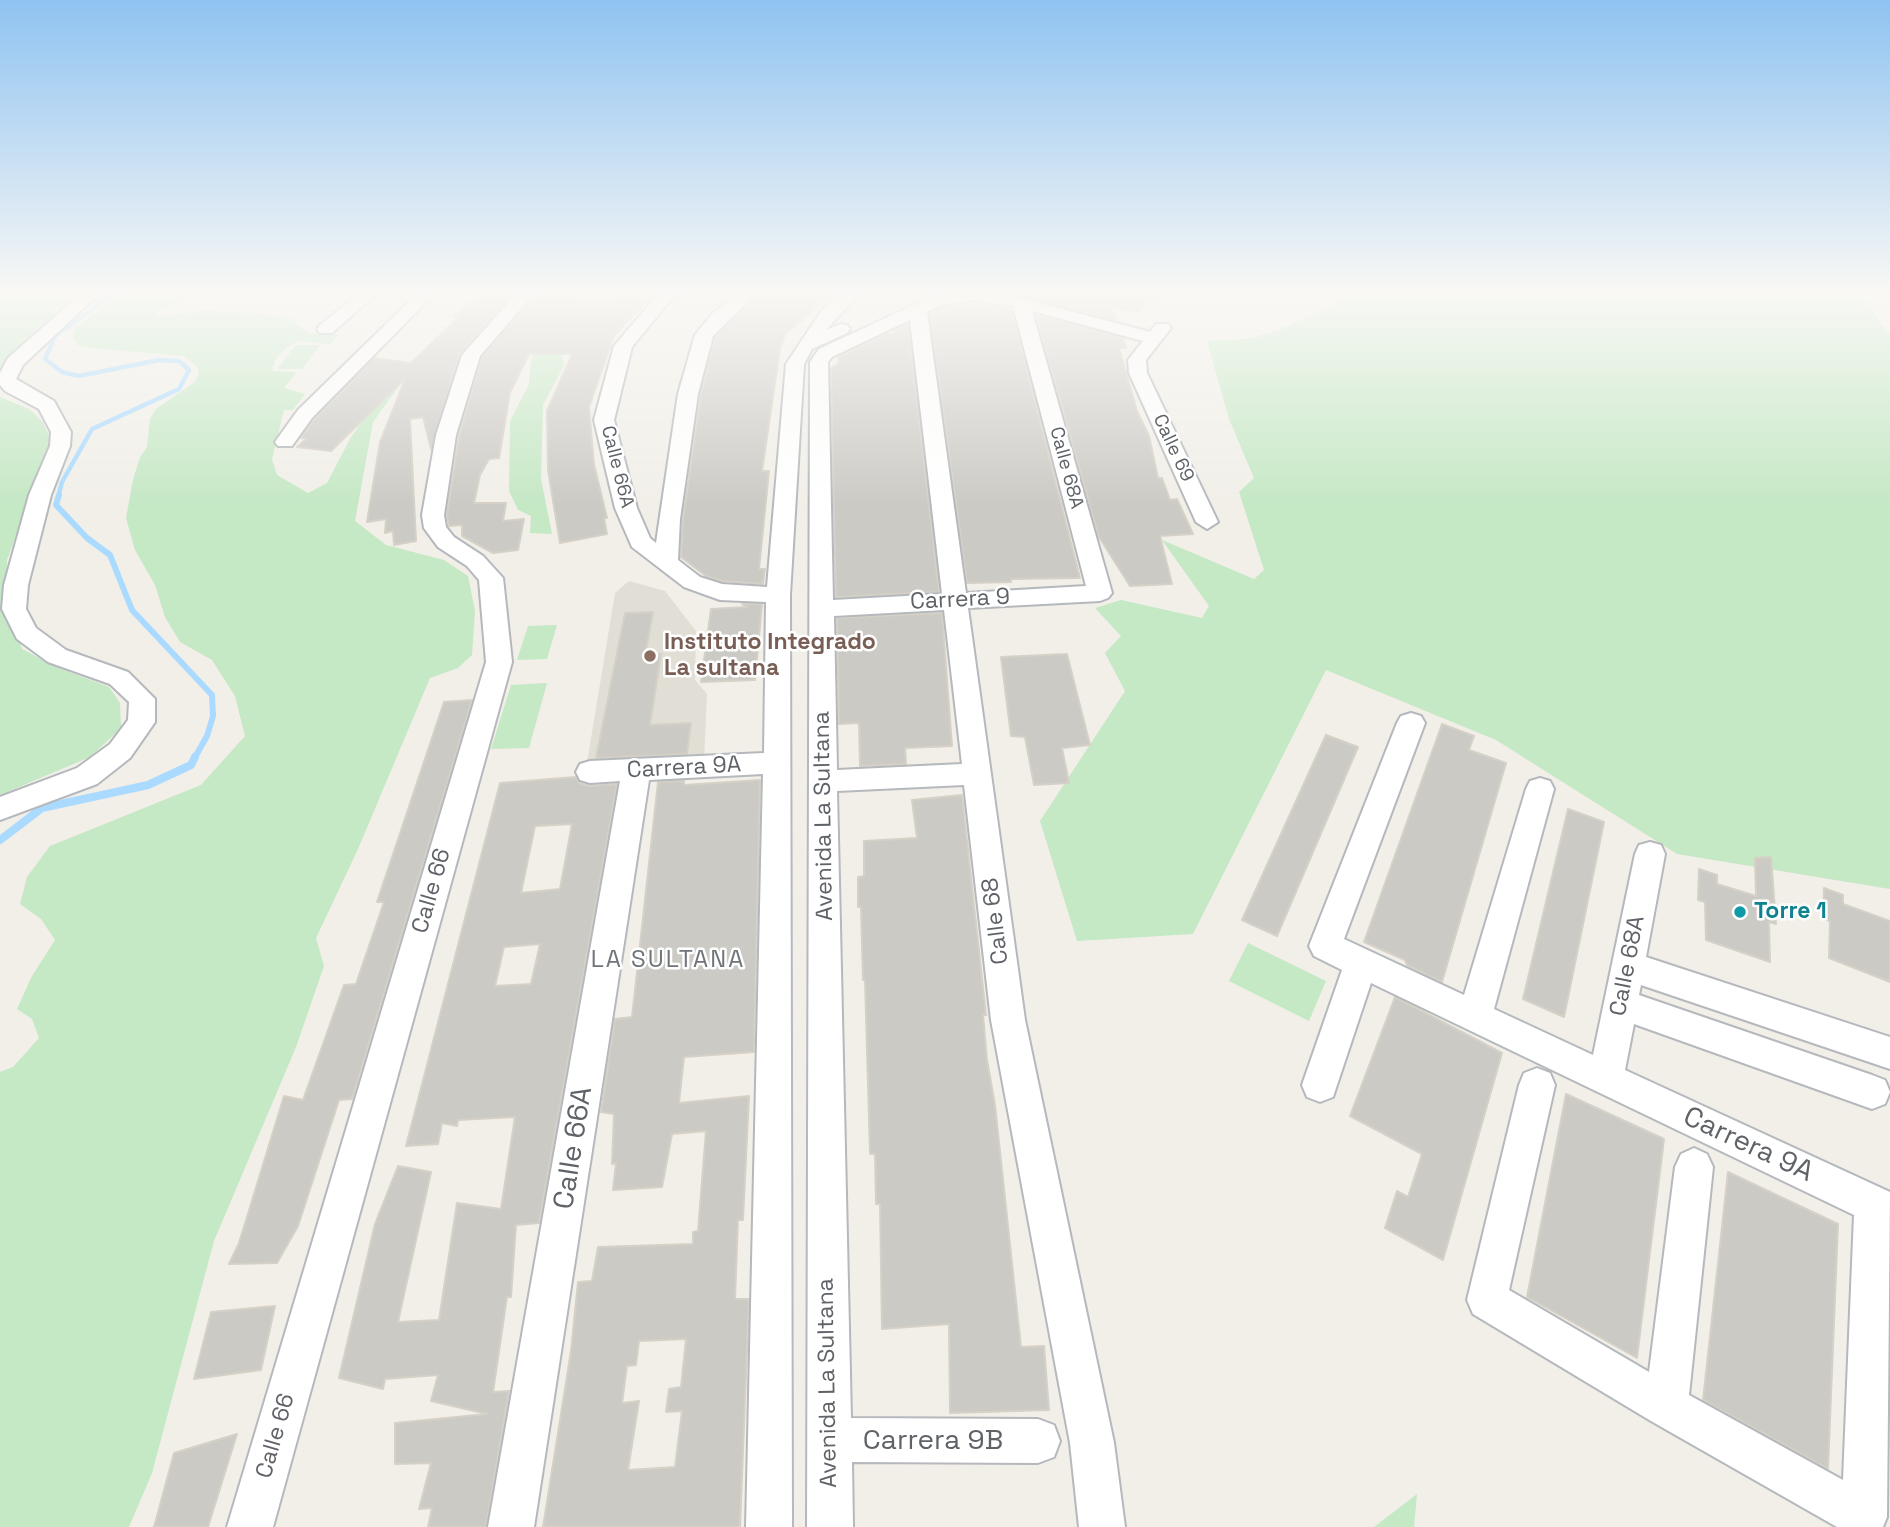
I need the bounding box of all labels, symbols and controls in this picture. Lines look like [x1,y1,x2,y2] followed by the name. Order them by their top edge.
[1147,411,1199,485] street label: Calle 69
[596,424,638,510] street label: Calle 66A
[1044,424,1088,512] street label: Calle 68A
[909,584,1011,616] street label: Carrera 9
[664,629,876,683] place label: Instituto Integrado La sultana
[642,648,658,664] marker: Instituto Integrado La sultana
[808,711,840,921] street label: Avenida La Sultana
[626,751,742,785] street label: Carrera 9A
[407,845,457,937] street label: Calle 66
[977,876,1015,966] street label: Calle 68
[1754,898,1827,926] place label: Torre 1
[1732,904,1748,920] marker: Torre 1
[1605,913,1651,1019] street label: Calle 68A
[592,946,744,974] district label: LA SULTANA
[548,1084,600,1212] street label: Calle 66A
[1678,1100,1818,1190] street label: Carrera 9A
[812,1278,844,1488] street label: Avenida La Sultana
[251,1390,301,1482] street label: Calle 66
[863,1424,1003,1458] street label: Carrera 9B

